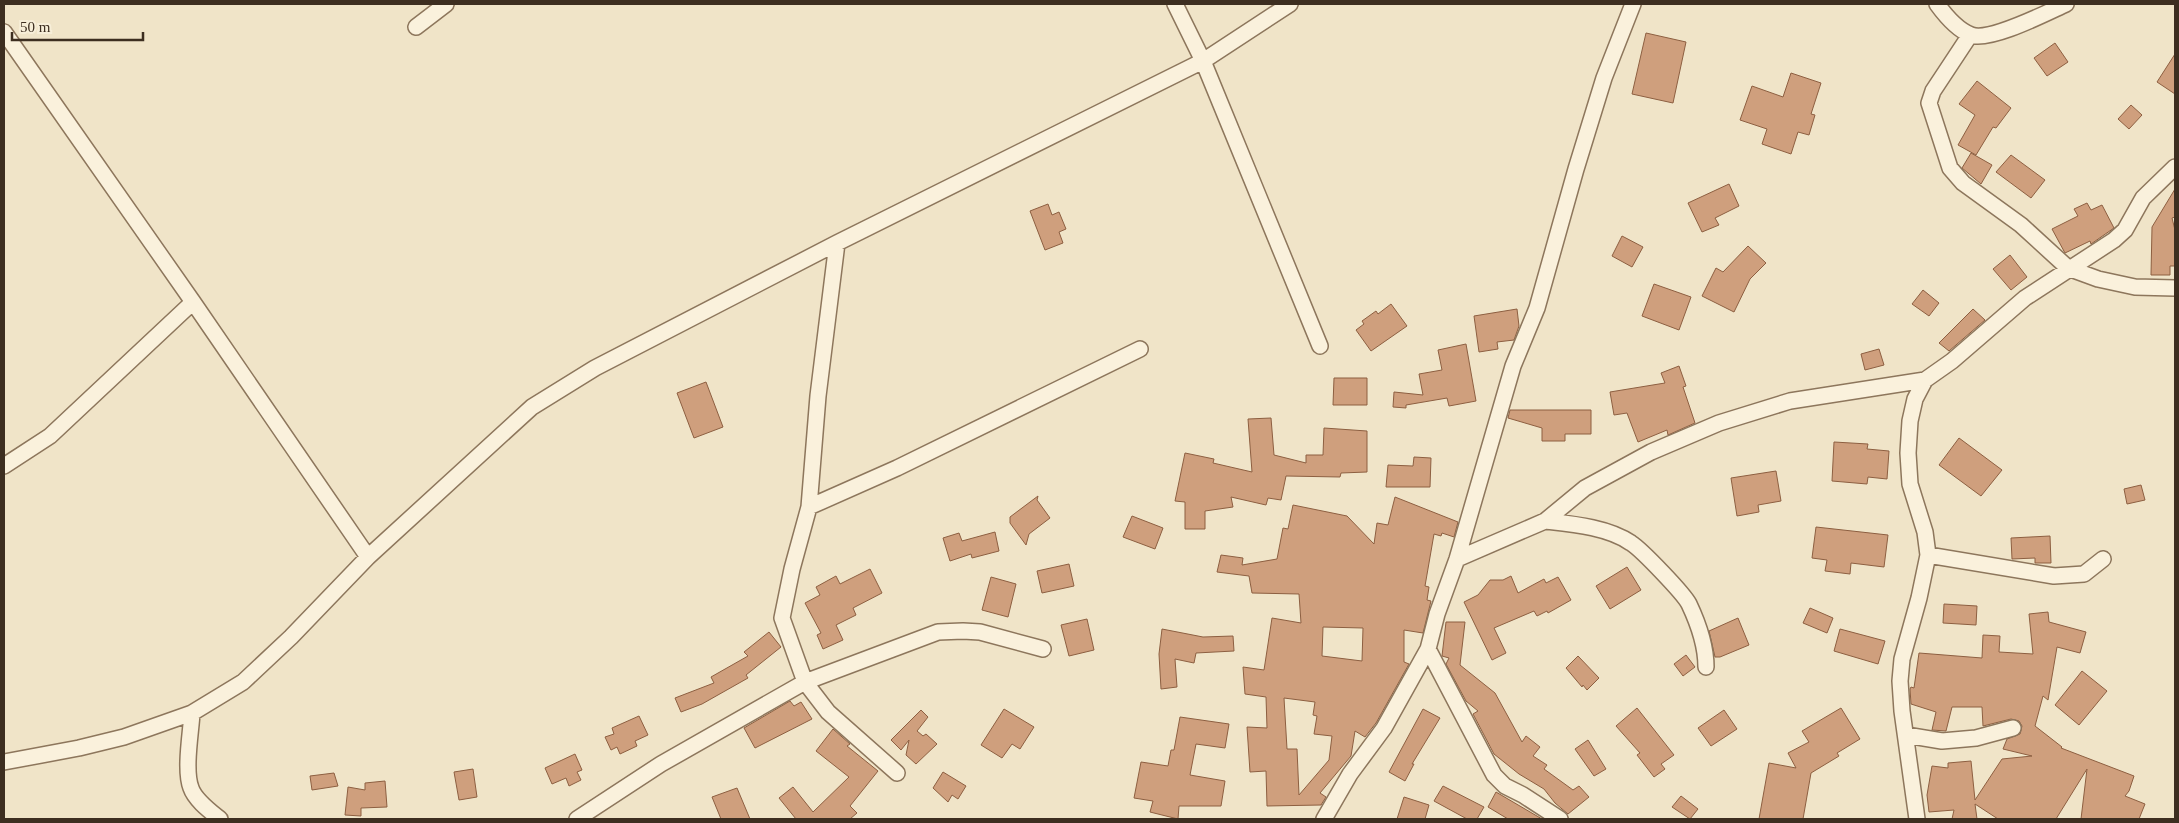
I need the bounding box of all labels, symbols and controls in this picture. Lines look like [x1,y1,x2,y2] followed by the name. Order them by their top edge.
[12,10,144,42] scale bar
[20,19,51,35] text: 50 m

